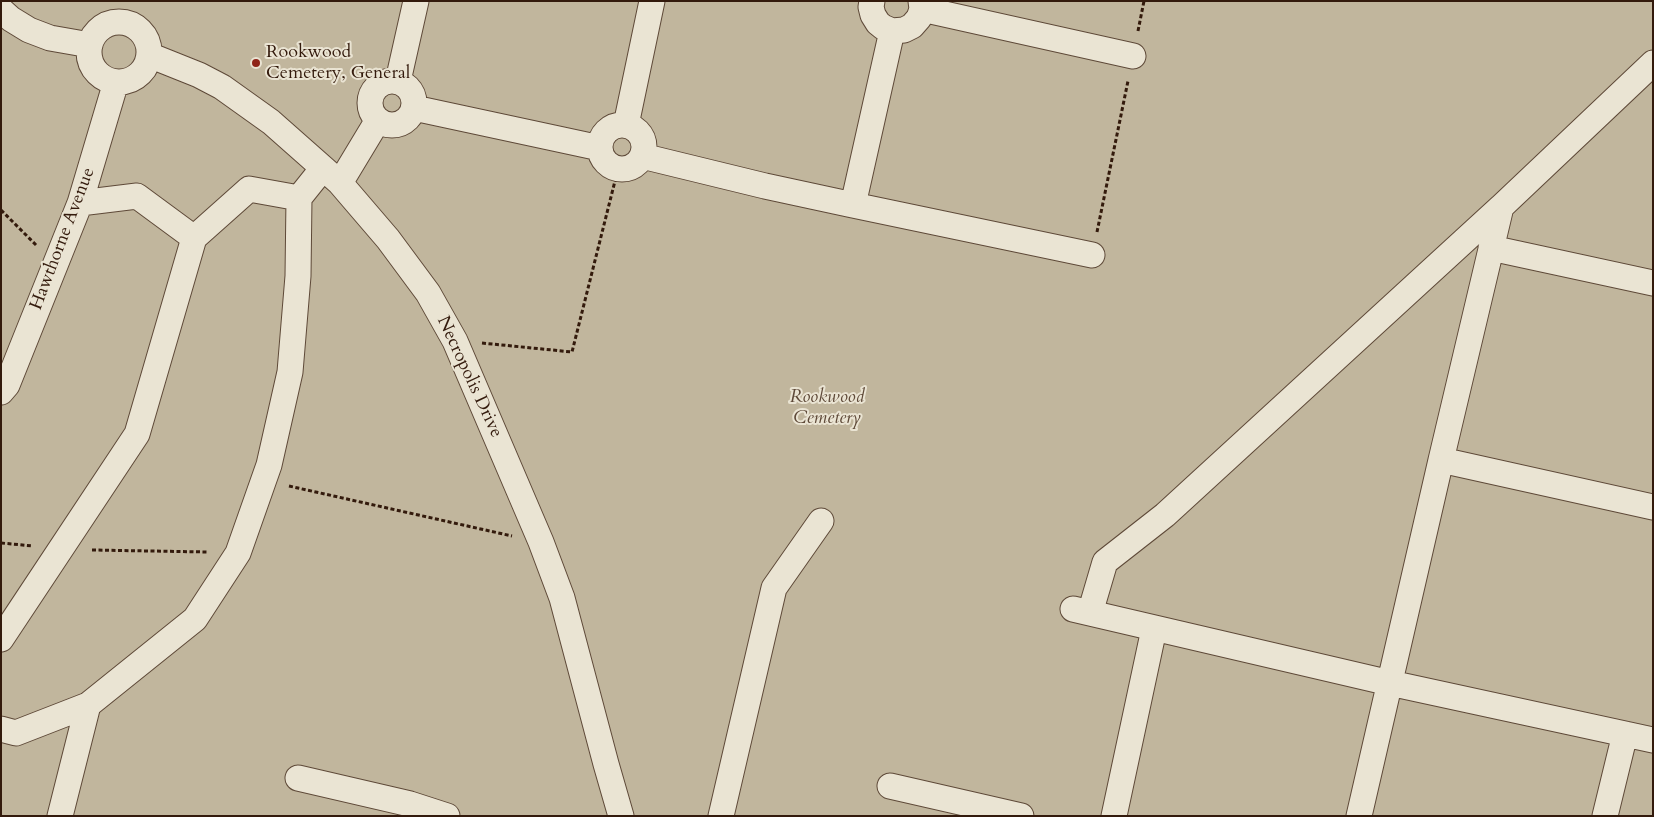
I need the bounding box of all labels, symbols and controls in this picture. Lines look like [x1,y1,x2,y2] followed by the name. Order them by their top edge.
[266,42,410,84] place label: Rookwood Cemetery, General
[250,57,262,69] marker: Rookwood Cemetery, General
[26,165,100,313] street label: Hawthorne Avenue
[431,313,507,441] street label: Necropolis Drive
[790,387,864,429] park label: Rookwood Cemetery

